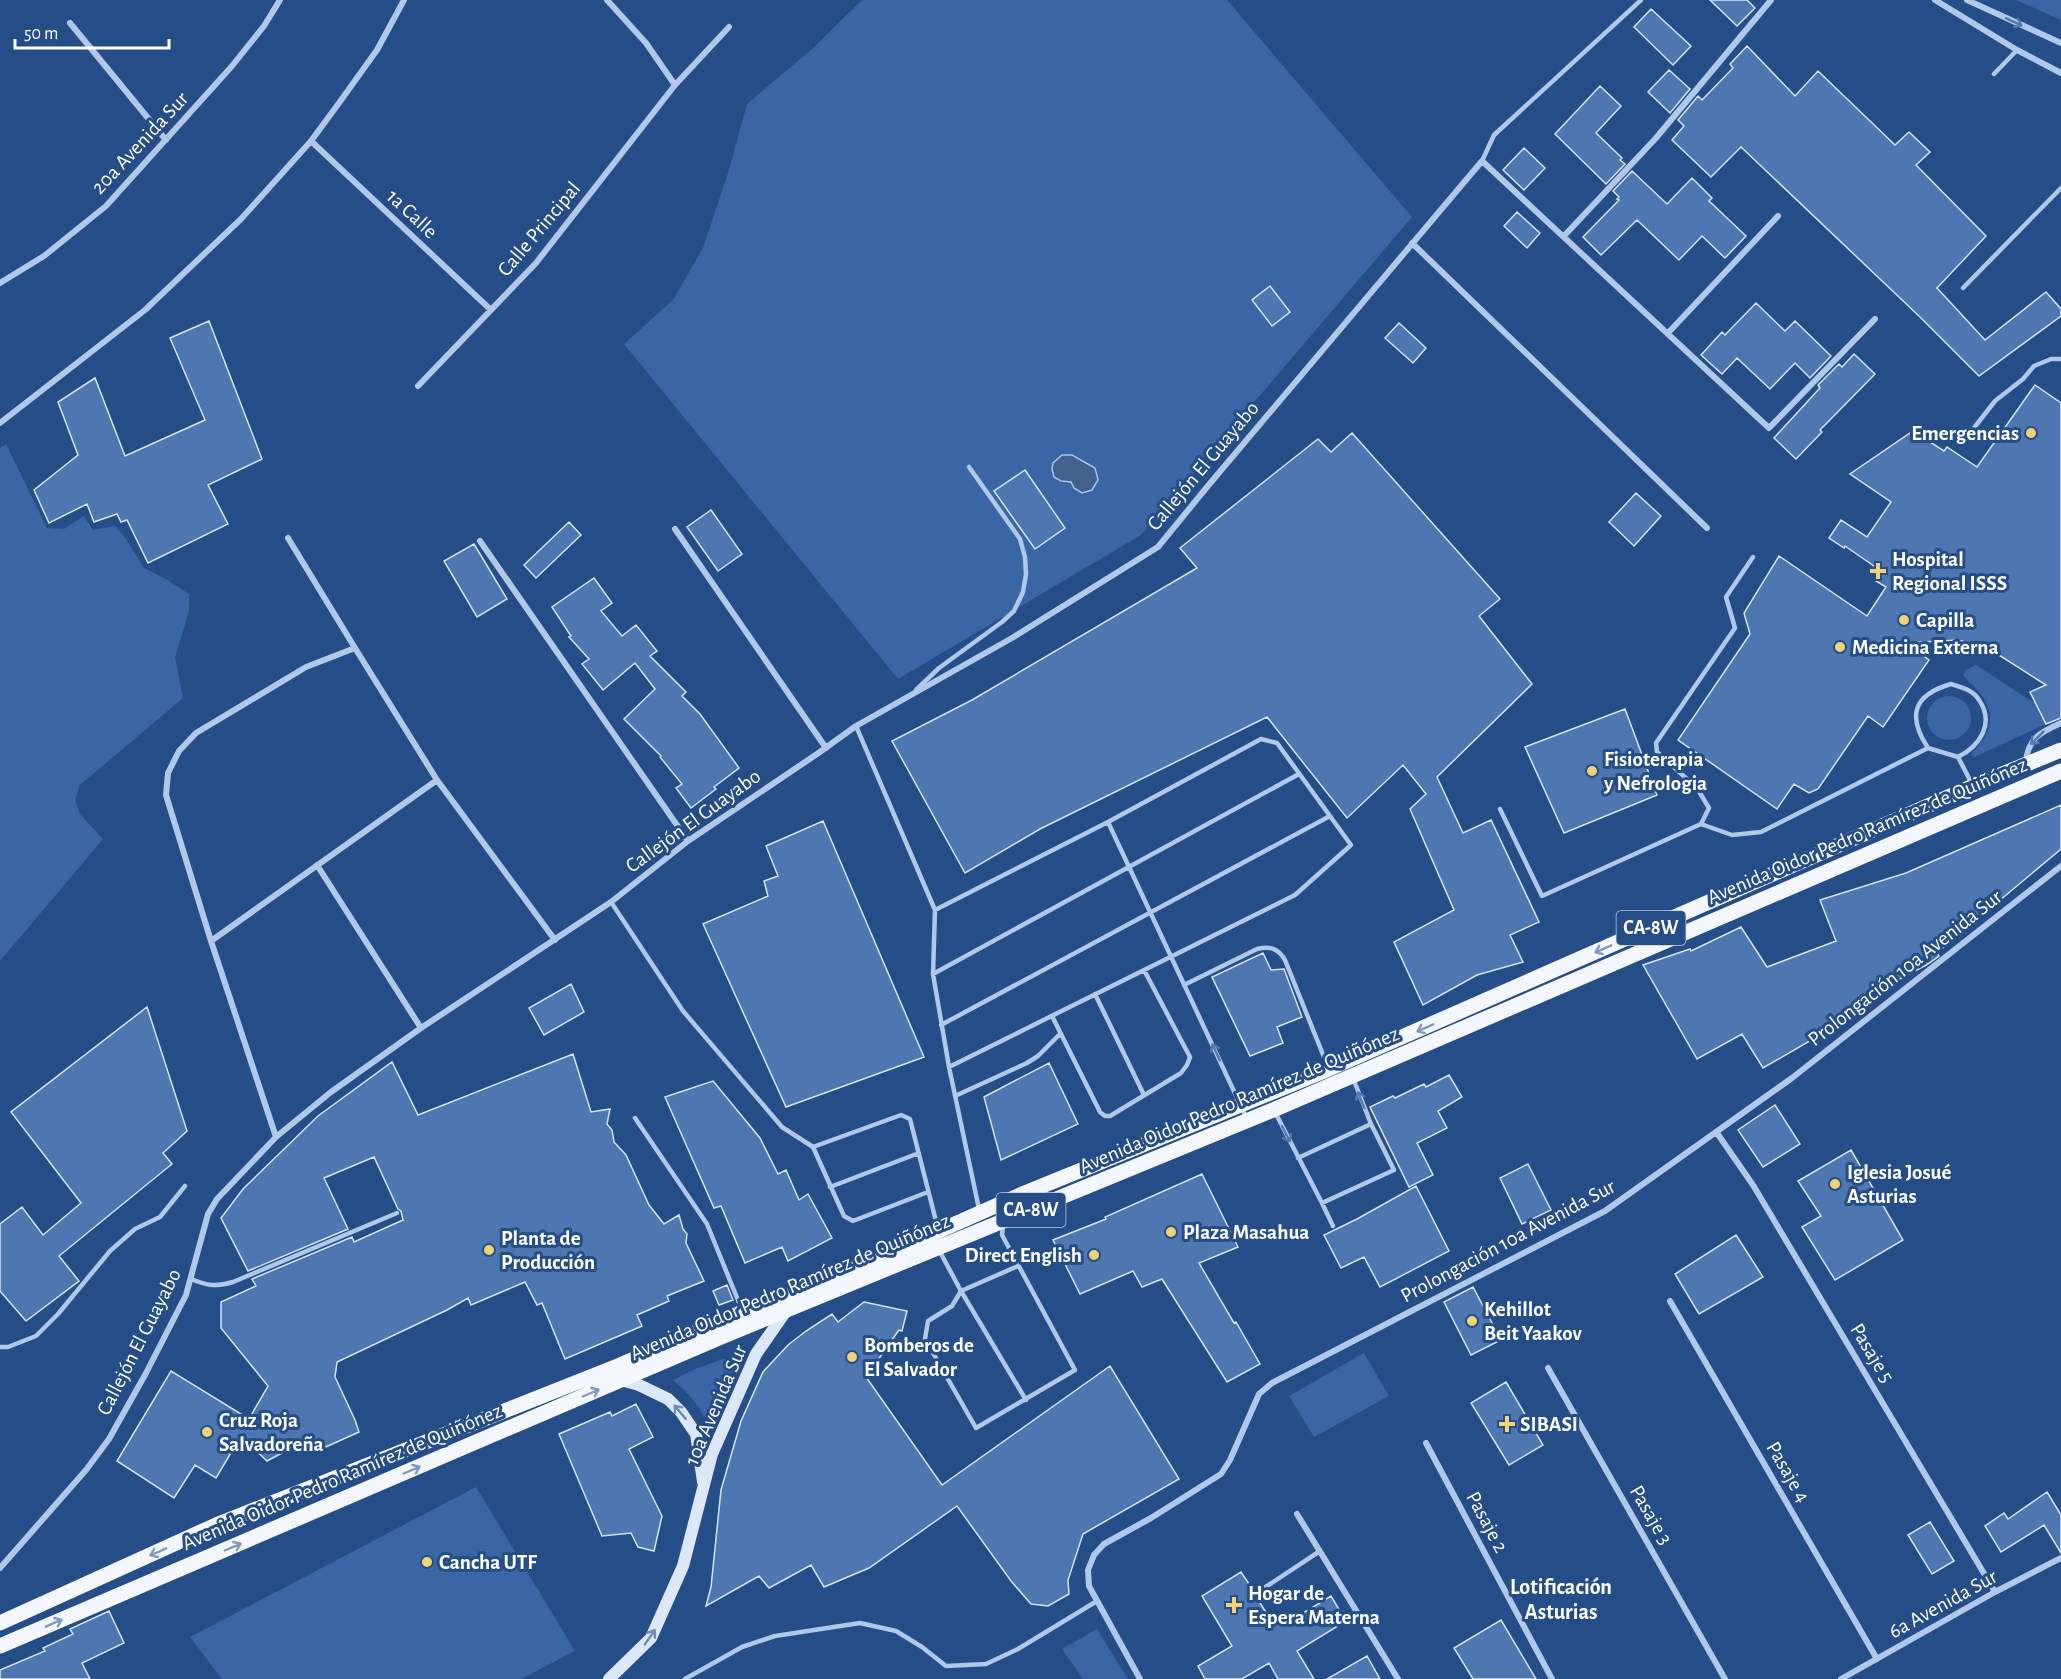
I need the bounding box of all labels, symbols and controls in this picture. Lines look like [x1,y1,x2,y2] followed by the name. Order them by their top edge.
[15,12,170,50] scale bar
[2004,16,2022,28] one-way arrow
[24,25,58,43] text: 50 m
[88,88,192,198] street label: 20a Avenida Sur
[494,178,584,280] street label: Calle Principal
[383,185,441,243] street label: 1a Calle
[1143,398,1263,534] street label: Callejón El Guayabo
[1911,423,2019,444] place label: Emergencias
[2024,426,2038,440] marker: Emergencias
[1892,549,2007,594] place label: Hospital Regional ISSS
[1869,562,1887,580] marker: Hospital Regional ISSS
[1916,610,1974,631] place label: Capilla
[1897,613,1911,627] marker: Capilla
[1852,637,1999,658] place label: Medicina Externa
[1833,640,1847,654] marker: Medicina Externa
[2030,731,2044,746] one-way arrow
[1603,749,1707,794] place label: Fisioterapia y Nefrologia
[1704,754,2030,908] street label: Avenida Oidor Pedro Ramírez de Quiñónez
[1585,764,1599,778] marker: Fisioterapia y Nefrologia
[622,765,764,877] street label: Callejón El Guayabo
[1804,886,2006,1050] street label: Prolongación 10a Avenida Sur
[1616,911,1686,945] road number: CA-8W
[1594,944,1613,955] one-way arrow
[1076,1023,1402,1177] street label: Avenida Oidor Pedro Ramírez de Quiñónez
[1416,1023,1434,1034] one-way arrow
[1210,1044,1222,1062] one-way arrow
[1355,1091,1366,1109] one-way arrow
[1280,1125,1292,1143] one-way arrow
[1847,1162,1952,1207] place label: Iglesia Josué Asturias
[1397,1175,1619,1307] street label: Prolongación 10a Avenida Sur
[1828,1177,1842,1191] marker: Iglesia Josué Asturias
[996,1193,1066,1227] road number: CA-8W
[627,1210,953,1364] street label: Avenida Oidor Pedro Ramírez de Quiñónez
[1183,1222,1309,1243] place label: Plaza Masahua
[1164,1225,1178,1239] marker: Plaza Masahua
[501,1228,595,1273] place label: Planta de Producción
[482,1243,496,1257] marker: Planta de Producción
[965,1245,1082,1266] place label: Direct English
[1087,1248,1101,1262] marker: Direct English
[93,1265,185,1419] street label: Callejón El Guayabo
[1484,1299,1582,1344] place label: Kehillot Beit Yaakov
[1465,1314,1479,1328] marker: Kehillot Beit Yaakov
[1846,1320,1898,1386] street label: Pasaje 5
[864,1335,974,1380] place label: Bomberos de El Salvador
[681,1341,751,1468] street label: 10a Avenida Sur
[845,1350,859,1364] marker: Bomberos de El Salvador
[582,1387,600,1398] one-way arrow
[179,1400,505,1554] street label: Avenida Oidor Pedro Ramírez de Quiñónez
[673,1404,686,1420] one-way arrow
[219,1410,324,1455] place label: Cruz Roja Salvadoreña
[1520,1414,1578,1435] place label: SIBASI
[1498,1415,1516,1433] marker: SIBASI
[200,1425,214,1439] marker: Cruz Roja Salvadoreña
[1762,1438,1814,1506] street label: Pasaje 4
[403,1464,421,1475] one-way arrow
[1626,1482,1676,1548] street label: Pasaje 3
[1462,1488,1512,1556] street label: Pasaje 2
[224,1540,242,1551] one-way arrow
[149,1547,167,1558] one-way arrow
[439,1552,537,1573] place label: Cancha UTF
[420,1555,434,1569] marker: Cancha UTF
[1885,1566,2001,1642] street label: 6a Avenida Sur
[1510,1576,1612,1623] district label: Lotificación Asturias
[1248,1583,1380,1628] place label: Hogar de Espera Materna
[1225,1596,1243,1614] marker: Hogar de Espera Materna
[44,1617,62,1628] one-way arrow
[643,1629,656,1646] one-way arrow

